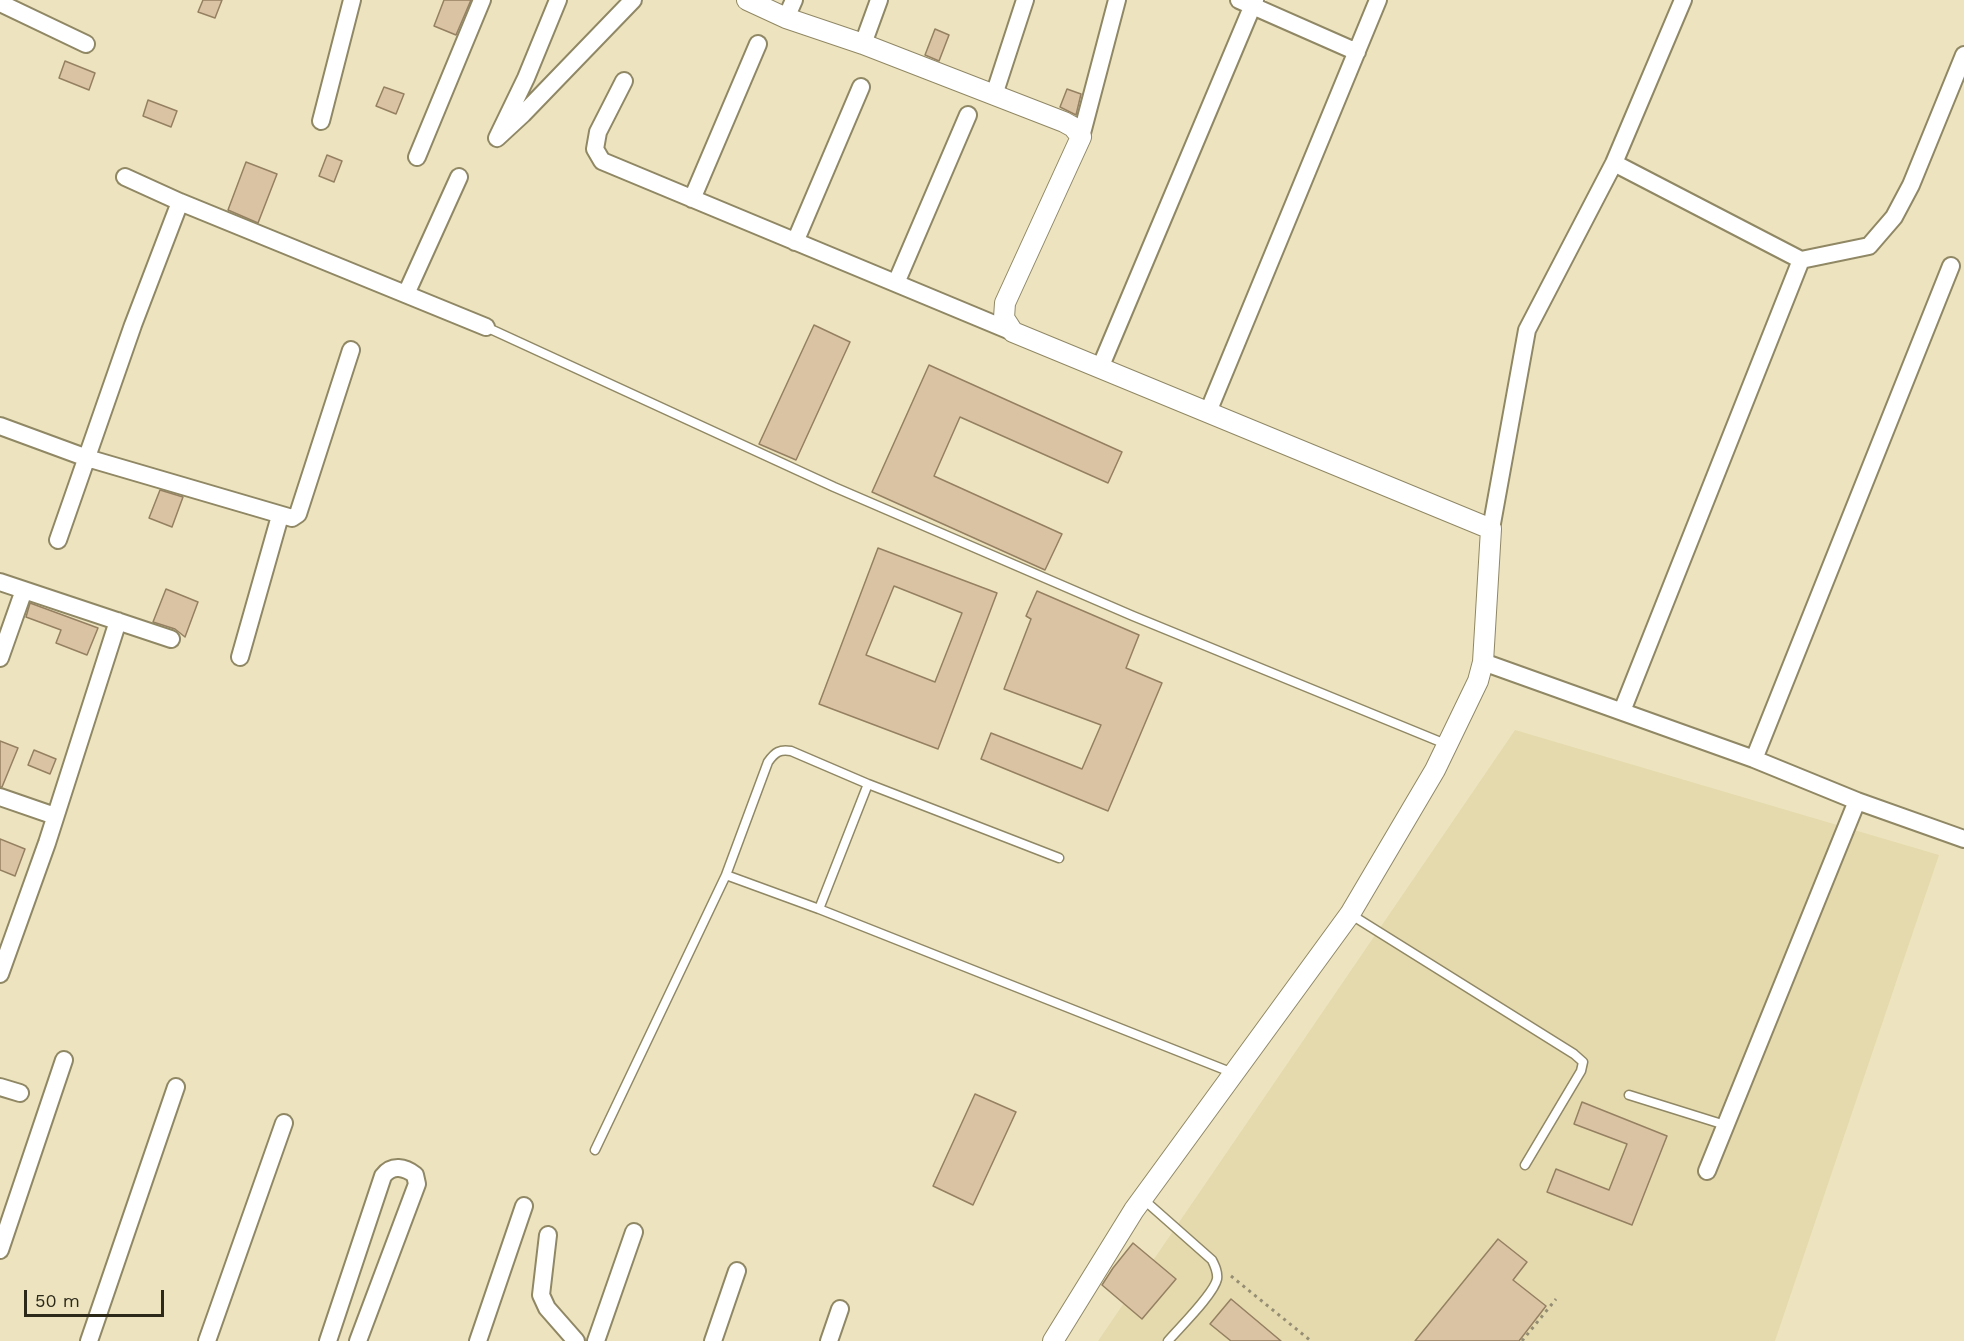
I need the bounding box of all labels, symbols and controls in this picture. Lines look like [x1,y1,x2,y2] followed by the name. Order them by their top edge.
[27,1278,166,1316] scale bar
[35,1290,80,1311] text: 50 m

